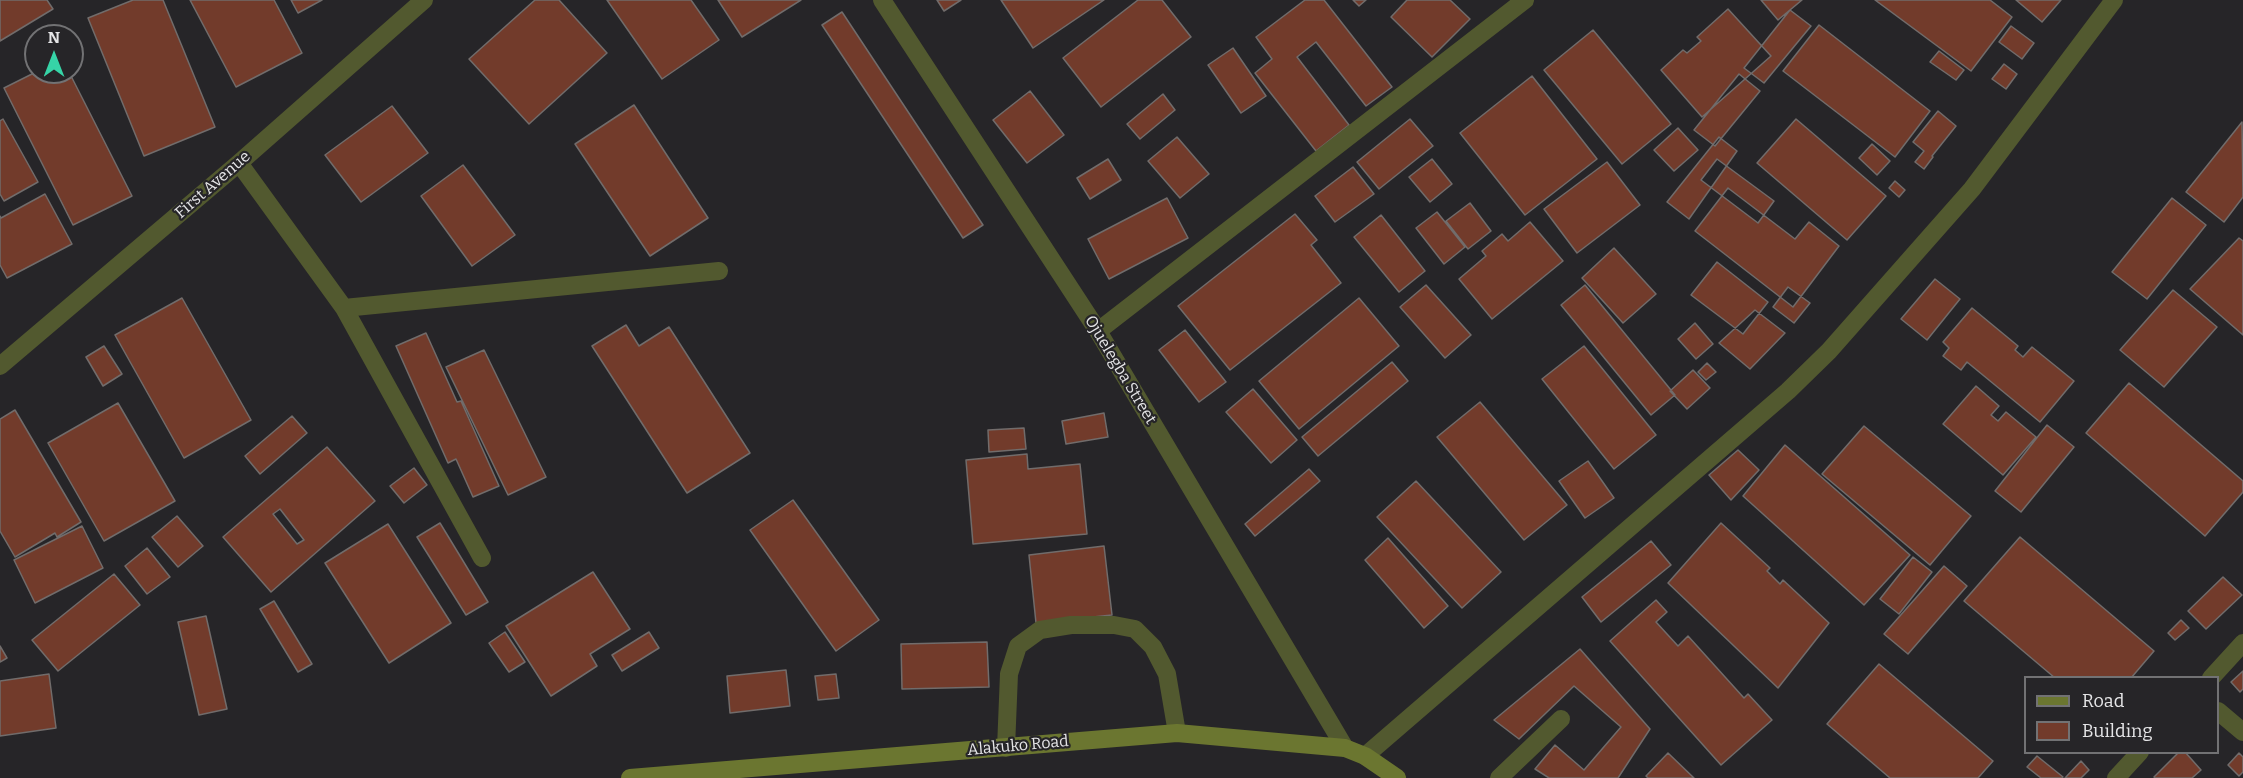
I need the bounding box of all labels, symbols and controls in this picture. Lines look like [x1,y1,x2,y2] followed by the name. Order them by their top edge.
[24,24,84,84] north arrow
[48,28,60,47] text: N
[172,147,254,223] street label: First Avenue
[1080,312,1160,428] street label: Ojuelegba Street
[2024,676,2219,754] legend
[2082,690,2124,712] text: Road
[2082,720,2153,742] text: Building
[967,732,1069,760] street label: Alakuko Road

